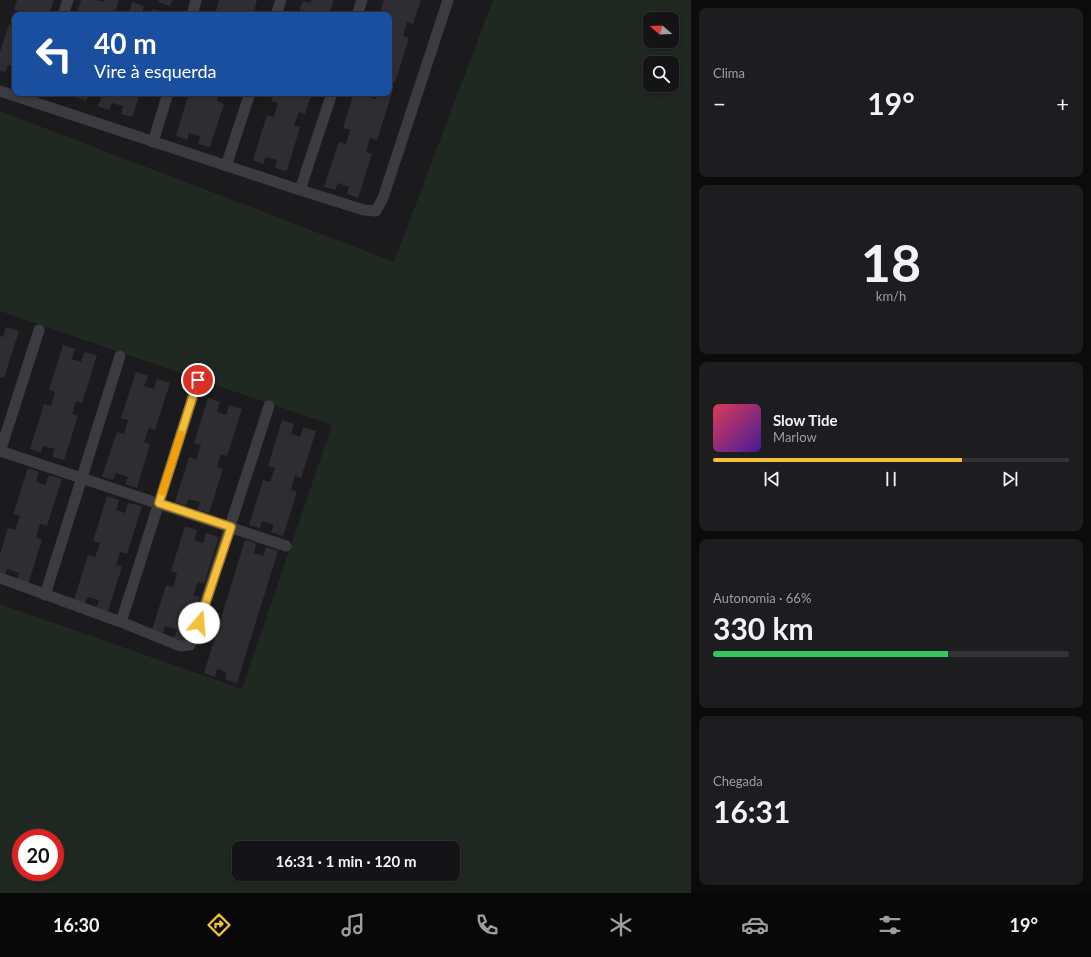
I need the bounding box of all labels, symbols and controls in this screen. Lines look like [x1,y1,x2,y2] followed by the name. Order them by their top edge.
[643,12,679,48] north arrow
[643,12,679,92] map controls
[94,26,157,60] text: 40 m
[28,28,80,80] icon: left
[643,56,679,92] button: search
[94,60,217,82] text: Vire à esquerda
[713,65,745,81] text: Clima
[867,85,915,121] text: 19°
[713,90,726,117] text: −
[1056,90,1069,117] text: +
[861,231,921,293] text: 18
[876,288,906,304] text: km/h
[181,363,215,397] pin
[187,369,209,391] icon: arrive
[773,411,838,429] text: Slow Tide
[773,429,817,445] text: Marlow
[761,468,783,490] icon: previous
[880,468,902,490] icon: pause
[999,468,1021,490] icon: next
[713,590,811,606] text: Autonomia · 66%
[178,602,220,644] position arrow
[713,610,814,646] text: 330 km
[713,773,763,789] text: Chegada
[713,793,790,829] text: 16:31
[12,829,64,881] speed limit sign: 20
[276,852,416,870] text: 16:31 · 1 min · 120 m
[205,911,233,939] icon: directions
[339,911,367,939] icon: music
[473,911,501,939] icon: phone
[607,911,635,939] icon: climate
[741,911,769,939] icon: car
[876,911,904,939] icon: filters
[53,914,99,936] text: 16:30
[1010,914,1038,936] text: 19°

